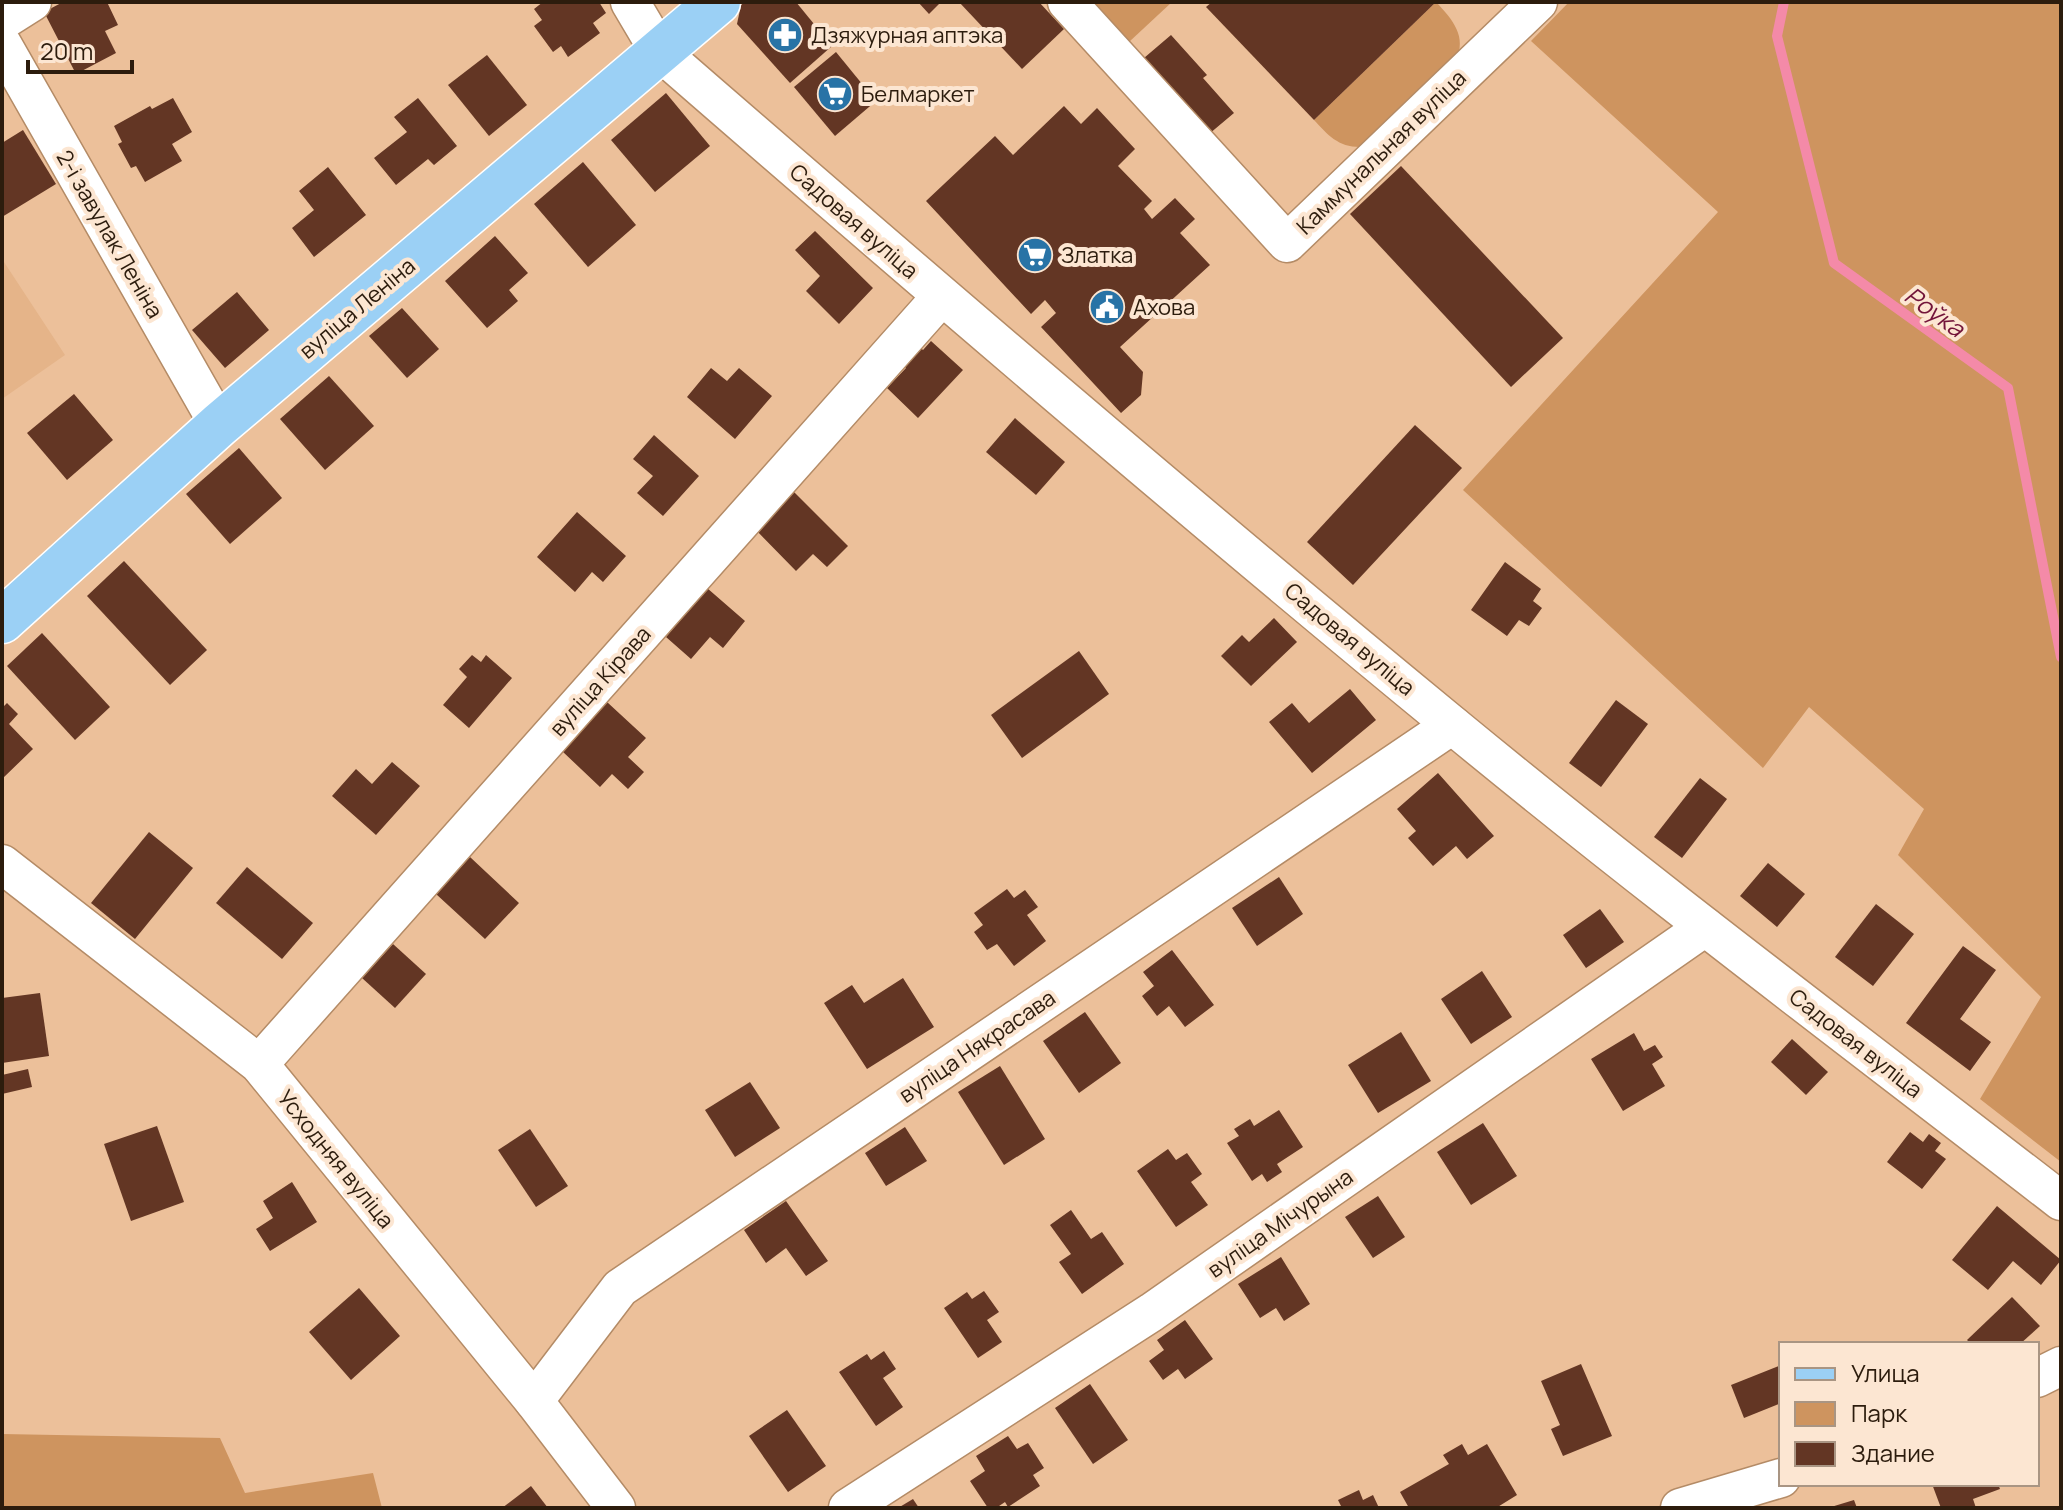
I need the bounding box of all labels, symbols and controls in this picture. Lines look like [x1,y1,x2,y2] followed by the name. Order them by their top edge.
[766,16,804,54] pharmacy icon: Дзяжурная аптэка
[811,20,1003,50] place label: Дзяжурная аптэка
[28,24,132,74] scale bar
[40,34,93,67] text: 20 m
[1290,63,1472,241] street label: Каммунальная вуліца
[816,75,854,113] supermarket icon: Белмаркет
[861,79,975,109] place label: Белмаркет
[50,144,170,324] street label: 2-і завулак Леніна
[783,157,925,285] street label: Садовая вуліца
[1016,236,1054,274] supermarket icon: Златка
[1061,240,1133,270] place label: Златка
[293,251,421,365] street label: вуліца Леніна
[1899,278,1973,345] water label: Роўка
[1088,288,1126,326] public building icon: Ахова
[1133,292,1195,322] place label: Ахова
[1279,576,1421,702] street label: Садовая вуліца
[543,620,657,742] street label: вуліца Кірава
[893,982,1061,1110] street label: вуліца Някрасава
[1783,982,1929,1104] street label: Садовая вуліца
[271,1084,401,1234] street label: Усходняя вуліца
[1201,1162,1359,1284] street label: вуліца Мічурына
[1779,1342,2039,1486] legend
[1851,1356,1920,1389] text: Улица
[1851,1396,1908,1429] text: Парк
[1851,1436,1935,1469] text: Здание

